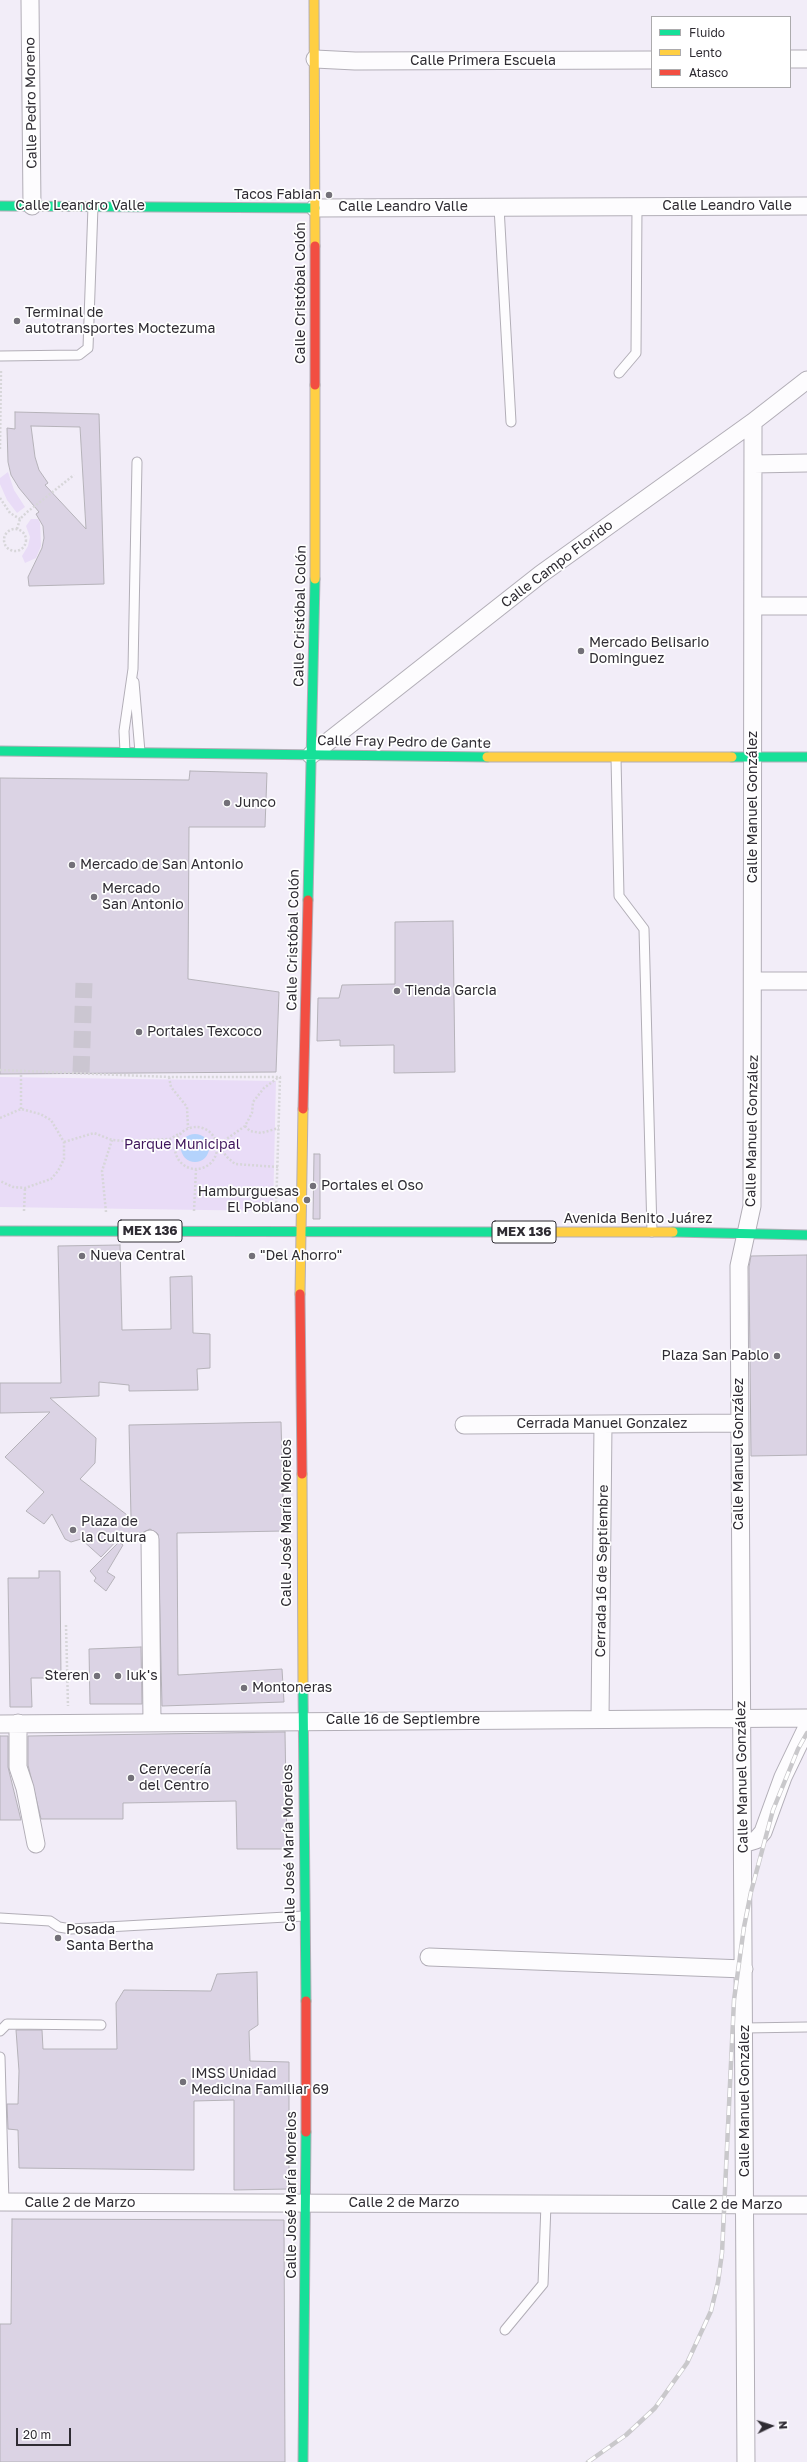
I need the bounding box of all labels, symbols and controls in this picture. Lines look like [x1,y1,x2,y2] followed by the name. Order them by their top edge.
[651,16,791,88] legend
[689,25,725,40] text: Fluido
[21,37,41,169] street label: Calle Pedro Moreno
[689,45,722,60] text: Lento
[410,53,556,69] street label: Calle Primera Escuela
[689,65,728,80] text: Atasco
[234,187,321,203] place label: Tacos Fabian
[324,190,334,200] marker: Tacos Fabian
[15,198,145,214] street label: Calle Leandro Valle
[662,198,792,214] street label: Calle Leandro Valle
[338,199,468,215] street label: Calle Leandro Valle
[293,222,309,364] street label: Calle Cristóbal Colón
[25,305,215,338] place label: Terminal de autotransportes Moctezuma
[12,316,22,326] marker: Terminal de autotransportes Moctezuma
[498,517,616,611] street label: Calle Campo Florido
[290,545,310,687] street label: Calle Cristóbal Colón
[589,635,709,668] place label: Mercado Belisario Dominguez
[576,646,586,656] marker: Mercado Belisario Dominguez
[745,731,761,883] street label: Calle Manuel González
[317,732,491,752] street label: Calle Fray Pedro de Gante
[235,795,276,811] place label: Junco
[222,798,232,808] marker: Junco
[80,857,243,873] place label: Mercado de San Antonio
[67,860,77,870] marker: Mercado de San Antonio
[283,869,303,1011] street label: Calle Cristóbal Colón
[102,881,184,914] place label: Mercado San Antonio
[89,892,99,902] marker: Mercado San Antonio
[405,983,497,999] place label: Tienda Garcia
[392,986,402,996] marker: Tienda Garcia
[147,1024,262,1040] place label: Portales Texcoco
[134,1027,144,1037] marker: Portales Texcoco
[742,1055,762,1207] street label: Calle Manuel González
[124,1137,240,1153] park label: Parque Municipal
[321,1178,423,1194] place label: Portales el Oso
[308,1181,318,1191] marker: Portales el Oso
[198,1184,299,1216] place label: Hamburguesas El Poblano
[302,1195,312,1205] marker: Hamburguesas El Poblano
[564,1211,712,1227] street label: Avenida Benito Juárez
[118,1220,182,1242] road number: MEX 136
[492,1221,556,1243] road number: MEX 136
[90,1248,185,1264] place label: Nueva Central
[260,1248,342,1264] place label: "Del Ahorro"
[77,1251,87,1261] marker: Nueva Central
[247,1251,257,1261] marker: "Del Ahorro"
[662,1348,769,1364] place label: Plaza San Pablo
[772,1351,782,1361] marker: Plaza San Pablo
[731,1378,747,1530] street label: Calle Manuel González
[516,1416,688,1432] street label: Cerrada Manuel Gonzalez
[279,1439,295,1607] street label: Calle José María Morelos
[592,1484,612,1658] street label: Cerrada 16 de Septiembre
[81,1514,146,1546] place label: Plaza de la Cultura
[68,1525,78,1535] marker: Plaza de la Cultura
[45,1668,89,1684] place label: Steren
[126,1668,158,1684] place label: Iuk's
[92,1671,102,1681] marker: Steren
[113,1671,123,1681] marker: Iuk's
[252,1680,332,1696] place label: Montoneras
[239,1683,249,1693] marker: Montoneras
[732,1701,752,1853] street label: Calle Manuel González
[326,1712,480,1728] street label: Calle 16 de Septiembre
[139,1762,211,1794] place label: Cervecería del Centro
[279,1764,299,1932] street label: Calle José María Morelos
[126,1773,136,1783] marker: Cervecería del Centro
[66,1922,154,1954] place label: Posada Santa Bertha
[53,1933,63,1943] marker: Posada Santa Bertha
[737,2025,753,2177] street label: Calle Manuel González
[191,2066,329,2098] place label: IMSS Unidad Medicina Familiar 69
[178,2077,188,2087] marker: IMSS Unidad Medicina Familiar 69
[284,2111,300,2279] street label: Calle José María Morelos
[25,2195,135,2211] street label: Calle 2 de Marzo
[349,2195,459,2211] street label: Calle 2 de Marzo
[672,2197,782,2213] street label: Calle 2 de Marzo
[751,2406,791,2446] north arrow
[18,2420,73,2446] scale bar
[777,2420,790,2430] text: N
[23,2427,51,2442] text: 20 m

